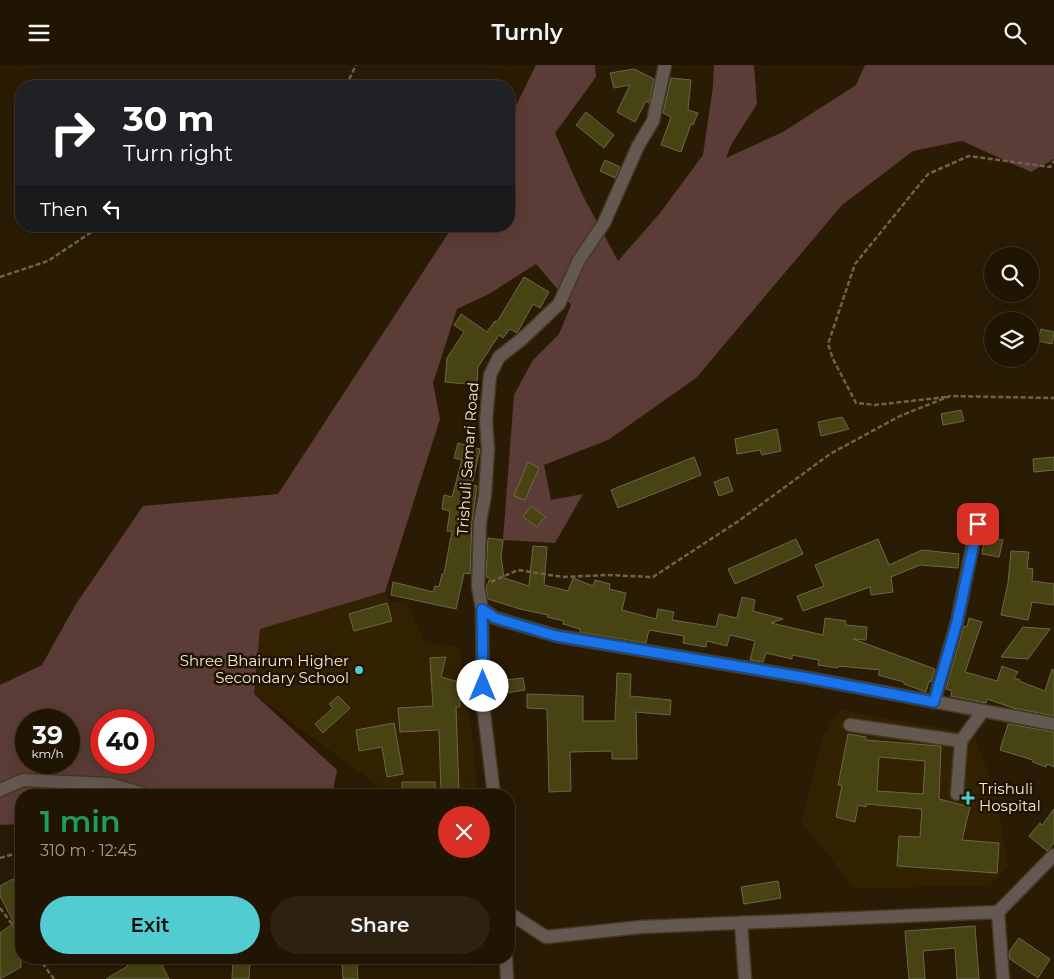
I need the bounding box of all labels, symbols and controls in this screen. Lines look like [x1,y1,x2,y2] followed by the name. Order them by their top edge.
[25,19,53,47] icon: menu
[491,19,563,46] text: Turnly
[1001,19,1029,47] icon: search
[123,97,214,140] text: 30 m
[40,100,105,165] icon: right
[123,140,233,167] text: Turn right
[98,195,126,223] icon: left
[40,198,88,221] text: Then
[984,247,1039,367] map controls
[984,247,1039,302] button: search
[984,312,1039,367] button: layers
[453,382,482,536] street label: Trishuli Samari Road
[957,503,999,545] pin
[964,510,992,538] icon: arrive
[180,651,349,687] place label: Shree Bhairum Higher Secondary School
[456,659,508,711] position arrow
[353,664,365,676] marker: Shree Bhairum Higher Secondary School
[90,709,155,774] speed limit sign: 40
[32,720,63,750] text: 39
[31,746,64,761] text: km/h
[979,779,1041,815] place label: Trishuli Hospital
[961,791,975,805] marker: Trishuli Hospital
[40,803,121,840] text: 1 min
[438,806,490,858] button: close
[40,841,137,860] text: 310 m · 12:45
[40,896,260,954] button: Exit
[270,896,490,954] button: Share

